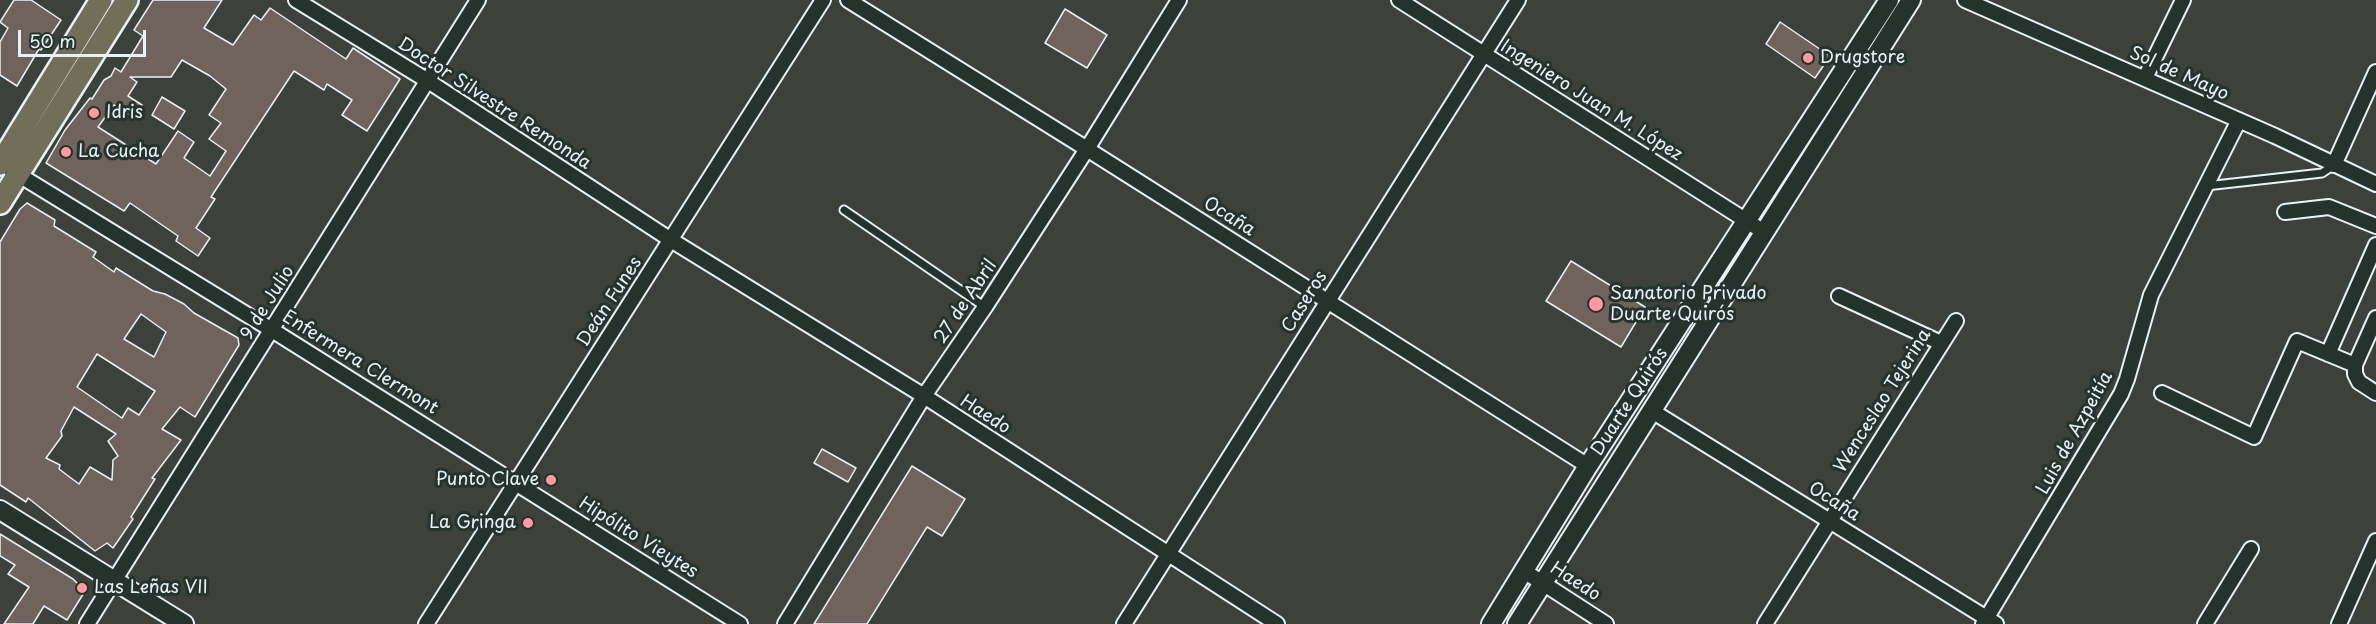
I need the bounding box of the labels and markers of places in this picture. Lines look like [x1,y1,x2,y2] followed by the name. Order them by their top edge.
[1820,47,1905,69] place label: Drugstore
[1801,51,1815,65] marker: Drugstore
[106,102,143,124] place label: Idris
[87,106,101,120] marker: Idris
[78,141,159,163] place label: La Cucha
[59,145,73,159] marker: La Cucha
[1610,283,1767,326] place label: Sanatorio Privado Duarte Quirós
[1587,295,1605,313] marker: Sanatorio Privado Duarte Quirós
[436,469,539,491] place label: Punto Clave
[544,473,558,487] marker: Punto Clave
[429,512,516,534] place label: La Gringa
[521,516,535,530] marker: La Gringa
[94,577,208,599] place label: Las Leñas VII
[75,581,89,595] marker: Las Leñas VII

